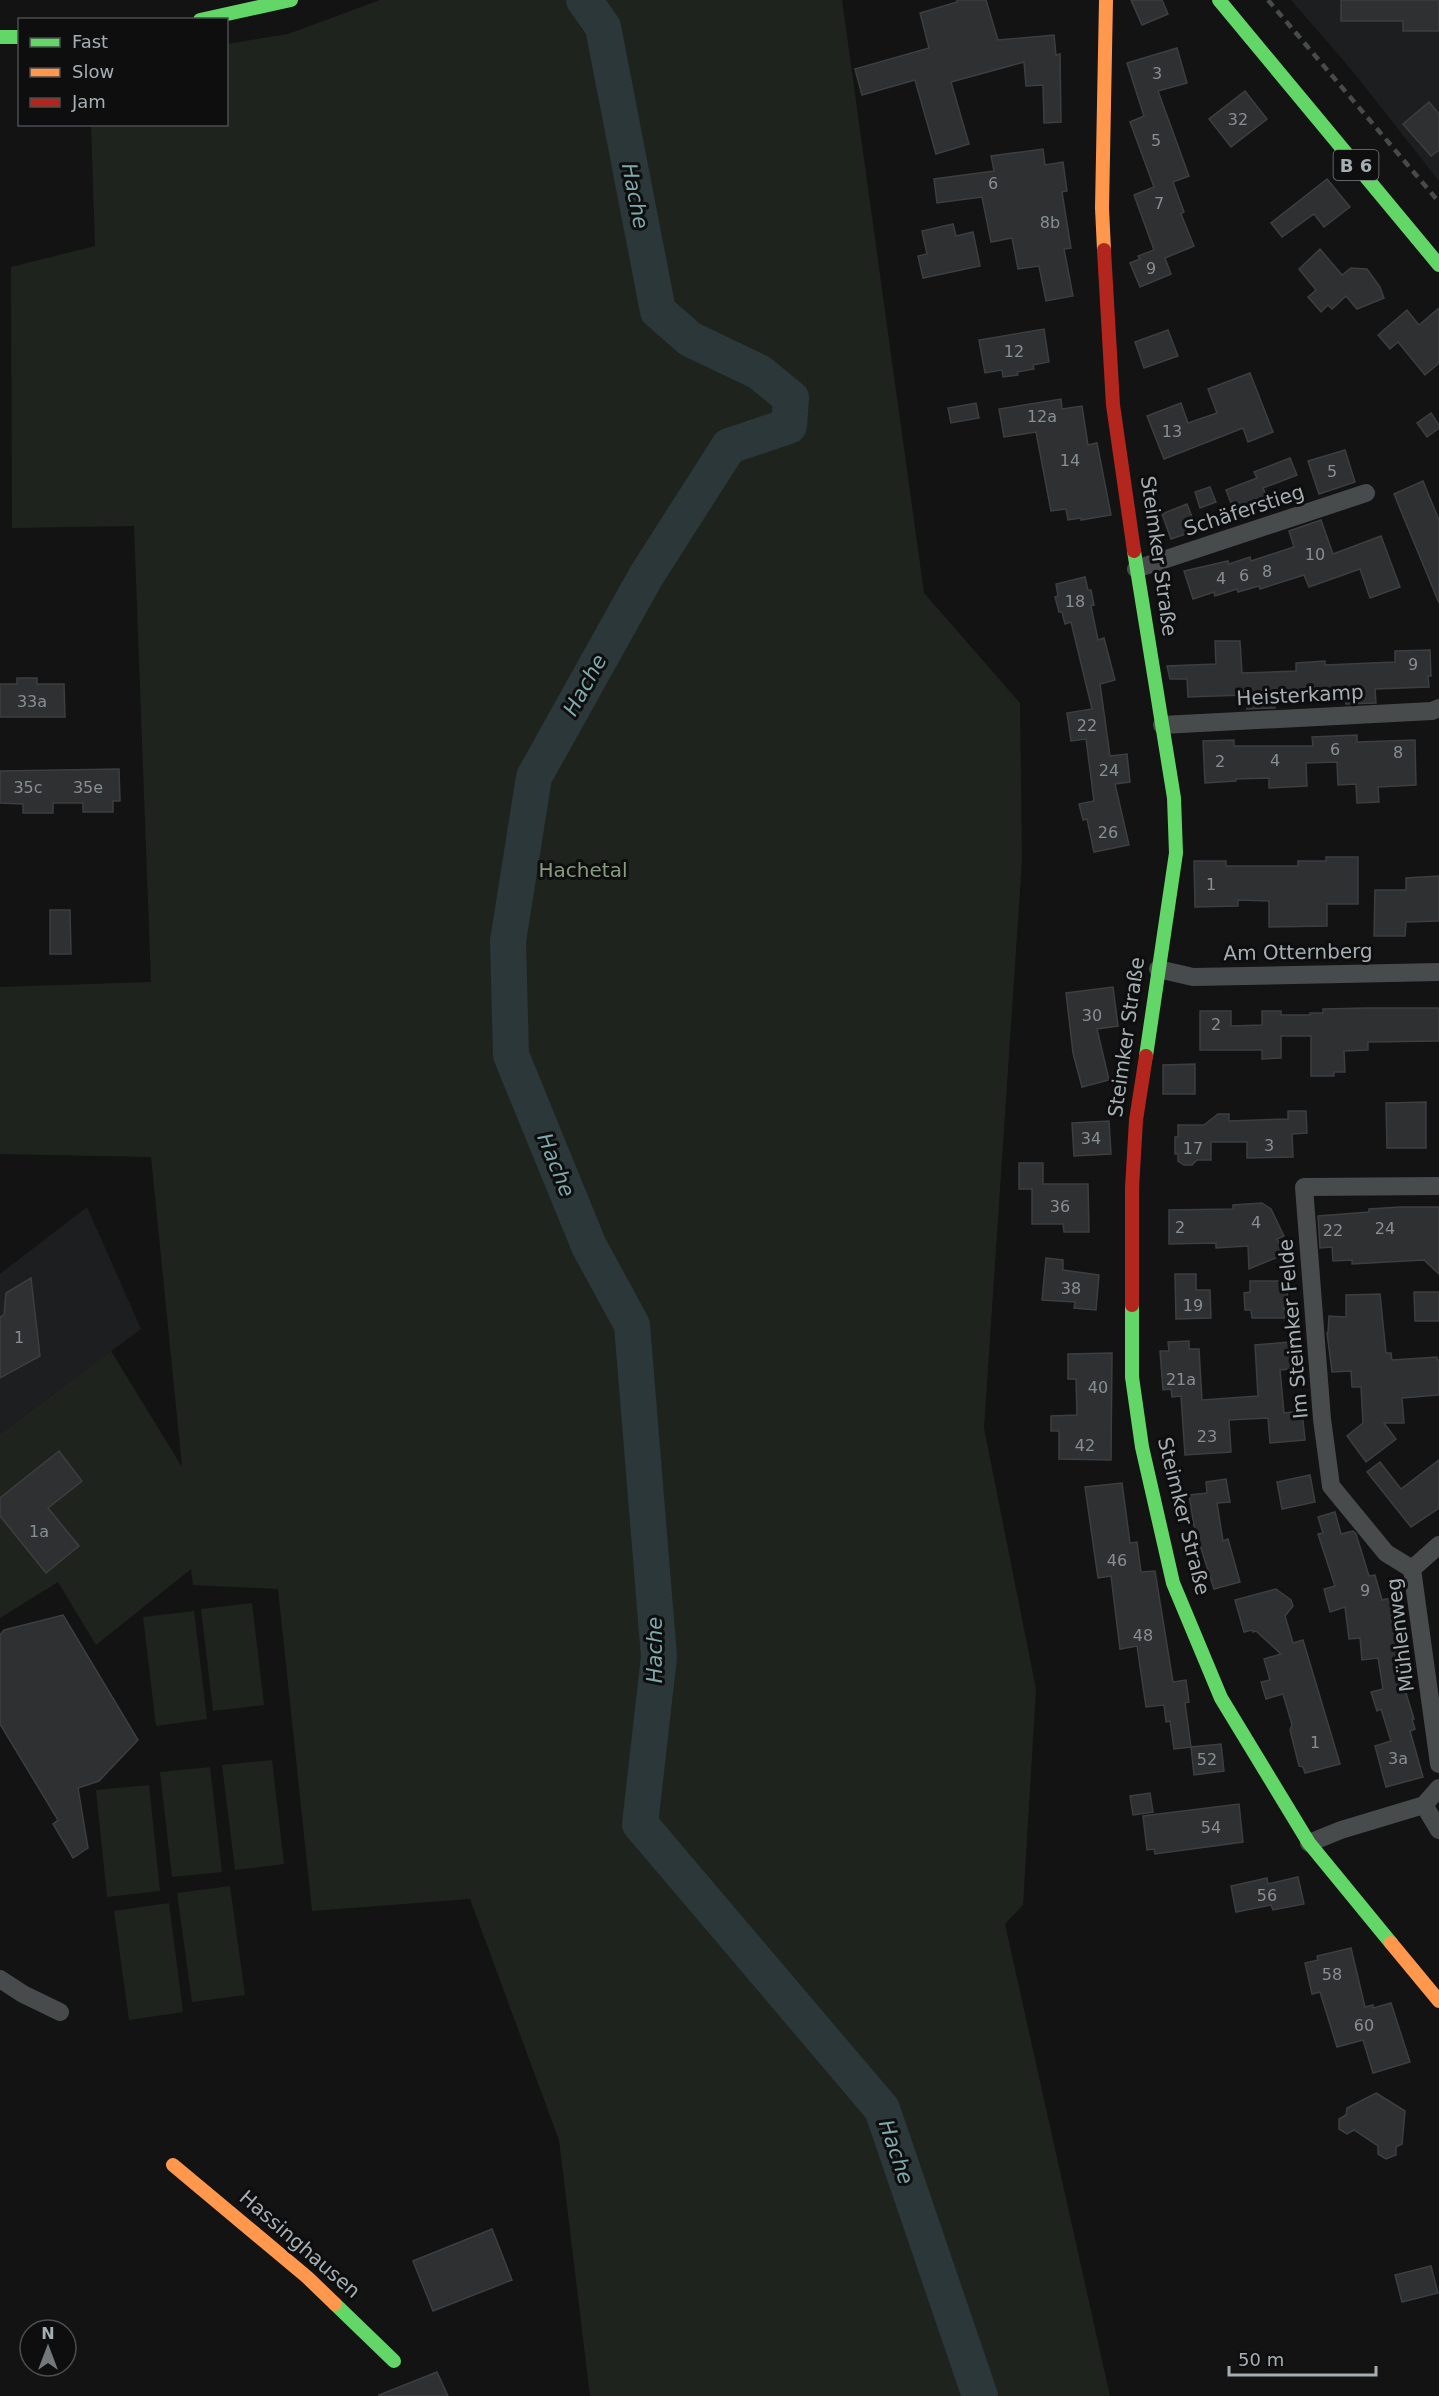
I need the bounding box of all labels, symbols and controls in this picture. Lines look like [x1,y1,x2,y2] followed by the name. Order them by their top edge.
[18,18,228,126] legend
[72,31,108,52] text: Fast
[72,61,114,82] text: Slow
[1152,64,1162,83] house number: 3
[71,91,106,112] text: Jam
[1228,110,1248,129] house number: 32
[1151,131,1161,150] house number: 5
[1334,150,1378,180] road number: B 6
[617,161,653,231] water label: Hache
[988,174,998,193] house number: 6
[1154,194,1164,213] house number: 7
[1040,213,1060,232] house number: 8b
[1146,259,1156,278] house number: 9
[1004,342,1024,361] house number: 12
[1027,407,1057,426] house number: 12a
[1162,422,1182,441] house number: 13
[1060,451,1080,470] house number: 14
[1327,462,1337,481] house number: 5
[1136,474,1182,638] street label: Steimker Straße
[1181,479,1307,541] street label: Schäferstieg
[1305,545,1325,564] house number: 10
[1262,562,1272,581] house number: 8
[1239,566,1249,585] house number: 6
[1216,569,1226,588] house number: 4
[1065,592,1085,611] house number: 18
[558,650,612,720] water label: Hache
[1408,655,1418,674] house number: 9
[1236,680,1364,710] street label: Heisterkamp
[17,692,47,711] house number: 33a
[1077,716,1097,735] house number: 22
[1330,740,1340,759] house number: 6
[1393,743,1403,762] house number: 8
[1270,751,1280,770] house number: 4
[1215,752,1225,771] house number: 2
[1099,761,1119,780] house number: 24
[13,778,43,797] house number: 35c
[73,778,103,797] house number: 35e
[1098,823,1118,842] house number: 26
[539,858,627,882] park label: Hachetal
[1206,875,1216,894] house number: 1
[1223,939,1373,965] street label: Am Otternberg
[1103,955,1149,1119] street label: Steimker Straße
[1082,1006,1102,1025] house number: 30
[1211,1015,1221,1034] house number: 2
[1081,1129,1101,1148] house number: 34
[532,1130,580,1200] water label: Hache
[1264,1136,1274,1155] house number: 3
[1183,1139,1203,1158] house number: 17
[1050,1197,1070,1216] house number: 36
[1251,1213,1261,1232] house number: 4
[1175,1218,1185,1237] house number: 2
[1375,1219,1395,1238] house number: 24
[1323,1221,1343,1240] house number: 22
[1273,1238,1313,1420] street label: Im Steimker Felde
[1061,1279,1081,1298] house number: 38
[1183,1296,1203,1315] house number: 19
[14,1328,24,1347] house number: 1
[1166,1370,1196,1389] house number: 21a
[1088,1378,1108,1397] house number: 40
[1197,1427,1217,1446] house number: 23
[1153,1435,1215,1597] street label: Steimker Straße
[1075,1436,1095,1455] house number: 42
[29,1522,49,1541] house number: 1a
[1107,1551,1127,1570] house number: 46
[1381,1577,1419,1693] street label: Mühlenweg
[1360,1581,1370,1600] house number: 9
[643,1617,667,1683] water label: Hache
[1133,1626,1153,1645] house number: 48
[1310,1733,1320,1752] house number: 1
[1388,1749,1408,1768] house number: 3a
[1197,1750,1217,1769] house number: 52
[1201,1818,1221,1837] house number: 54
[1257,1886,1277,1905] house number: 56
[1322,1965,1342,1984] house number: 58
[1354,2016,1374,2035] house number: 60
[874,2117,918,2187] water label: Hache
[235,2185,365,2303] street label: Hassinghausen
[18,2318,78,2378] north arrow
[41,2324,55,2343] text: N
[1229,2339,1376,2377] scale bar
[1238,2349,1284,2370] text: 50 m

